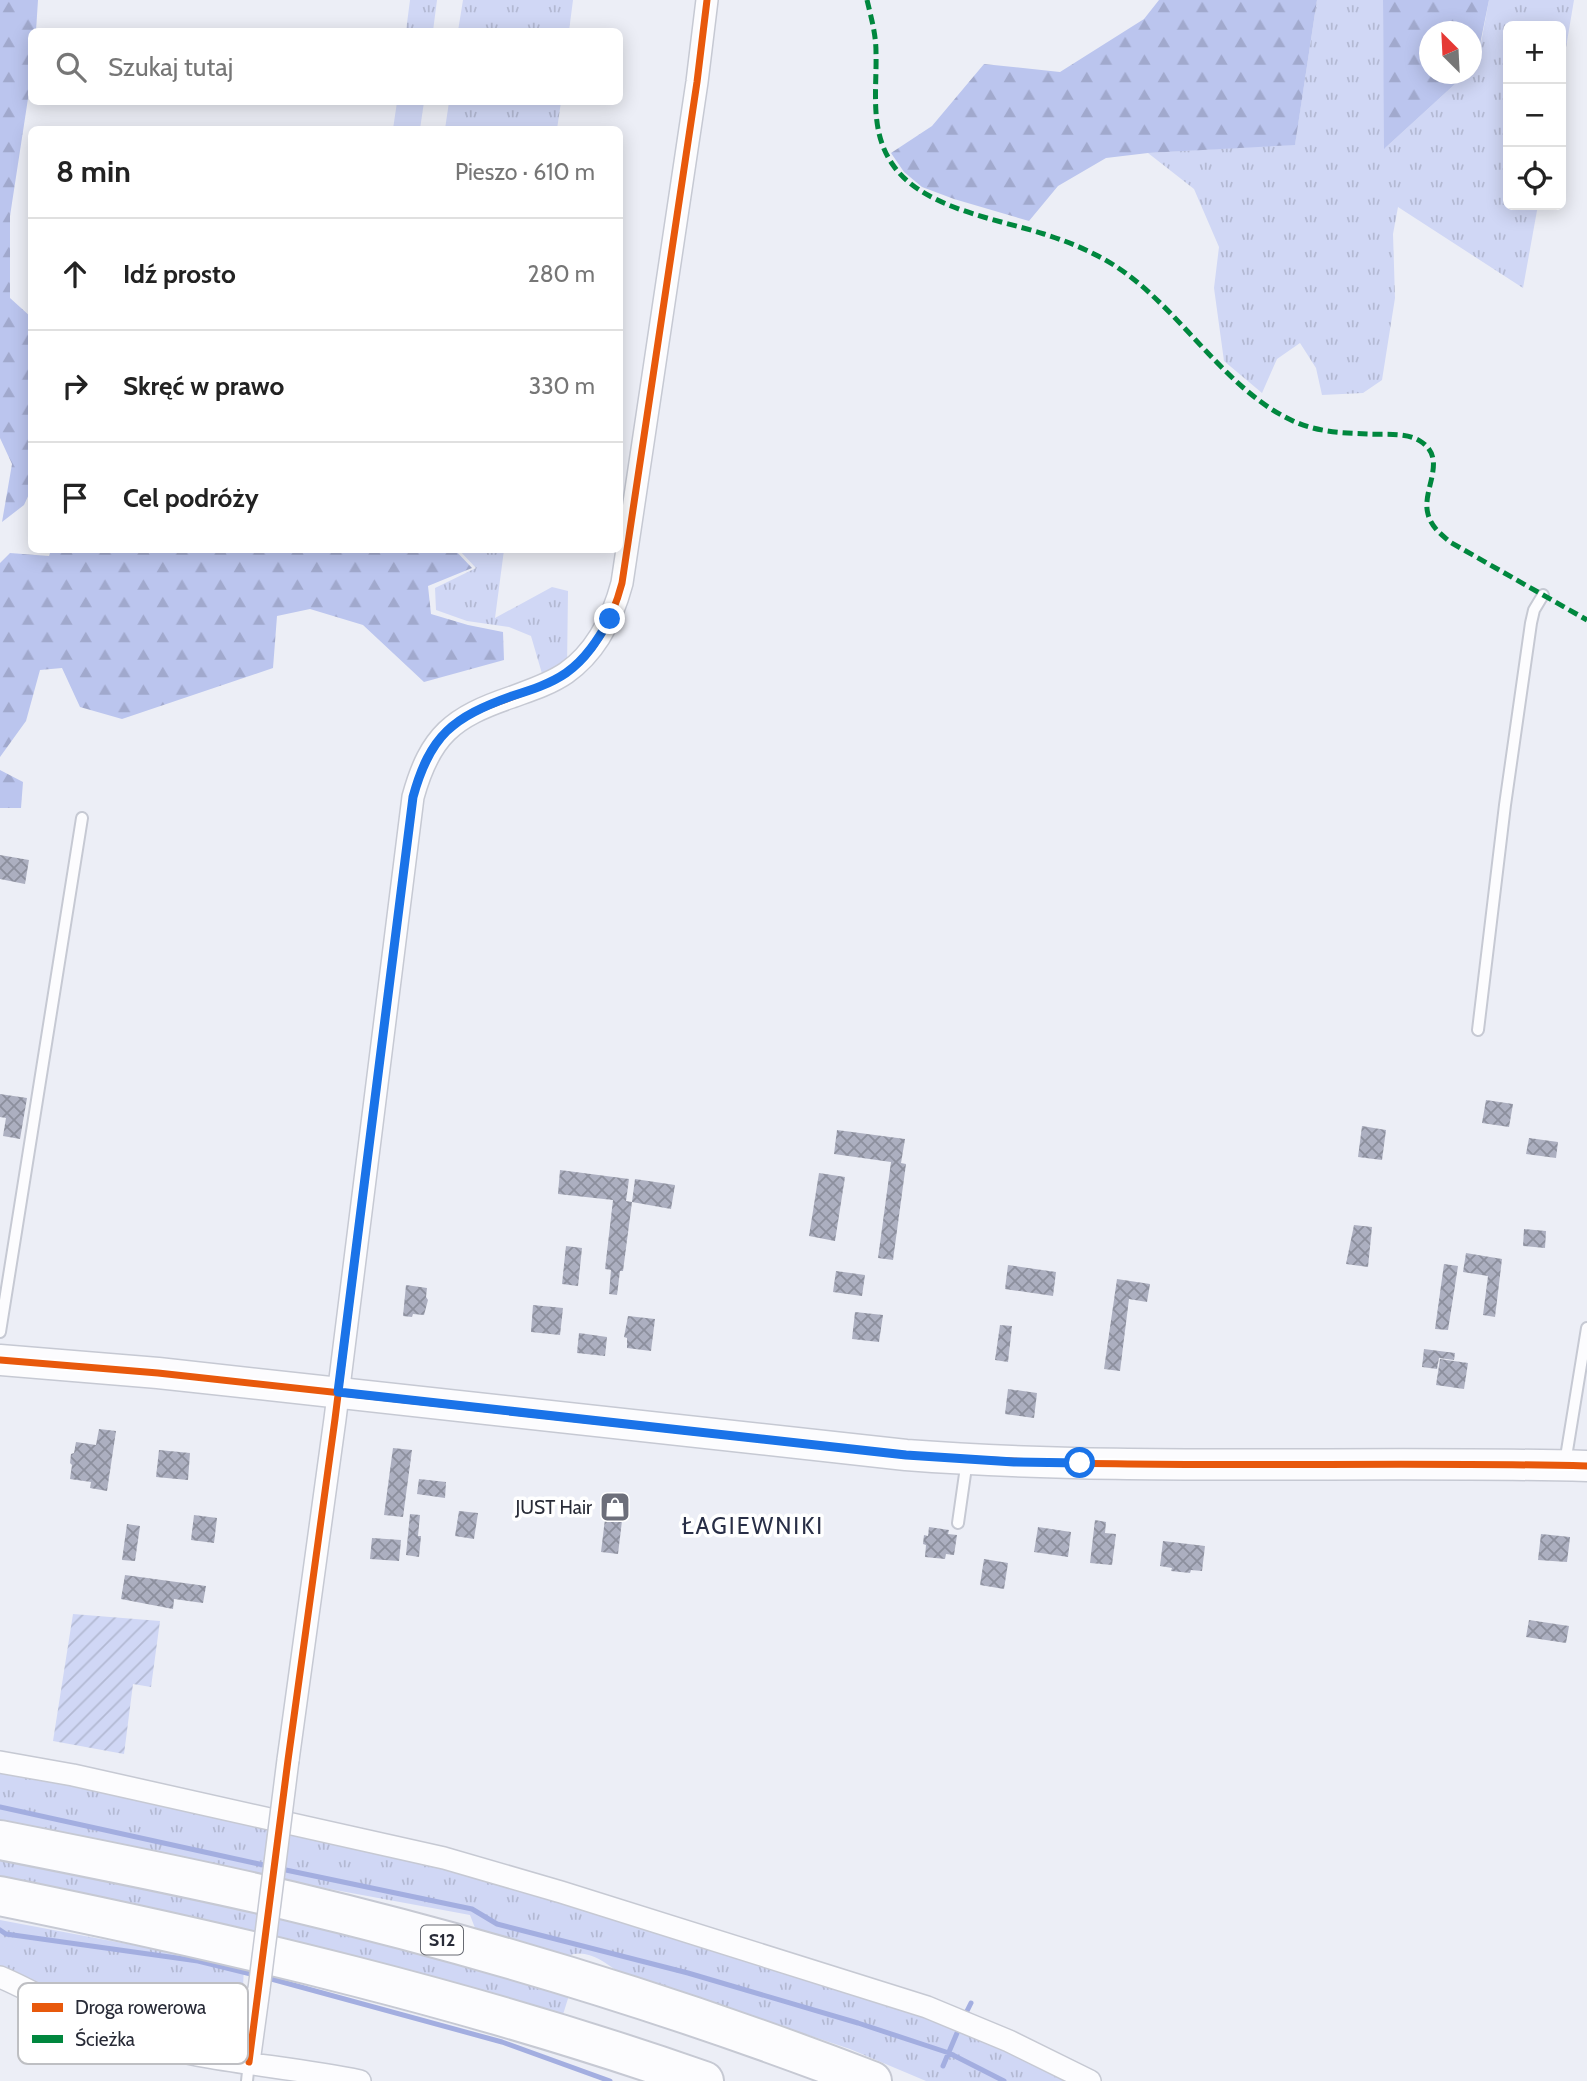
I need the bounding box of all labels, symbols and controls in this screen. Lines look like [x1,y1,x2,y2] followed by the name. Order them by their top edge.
[1419,21,1482,84] north arrow
[1503,21,1566,210] map controls
[1503,21,1566,84] button: +
[28,28,623,105] search box
[52,48,90,86] icon: search
[108,51,233,83] text: Szukaj tutaj
[1503,84,1566,147] button: −
[1503,147,1566,210] button: locate
[56,153,131,190] text: 8 min
[455,158,595,186] text: Pieszo · 610 m
[56,255,94,293] icon: ahead
[123,258,236,290] text: Idź prosto
[528,260,595,288] text: 280 m
[56,367,94,405] icon: right
[123,370,284,402] text: Skręć w prawo
[529,372,595,400] text: 330 m
[56,479,94,517] icon: arrive
[123,482,259,514] text: Cel podróży
[594,603,625,634] route end
[1064,1447,1095,1478] route start
[598,1490,632,1524] shop icon: JUST Hair
[515,1496,592,1519] place label: JUST Hair
[682,1512,824,1540] district label: ŁAGIEWNIKI
[421,1926,463,1954] road number: S12
[18,1983,248,2064] legend
[75,1996,206,2019] text: Droga rowerowa
[75,2027,135,2051] text: Ścieżka

